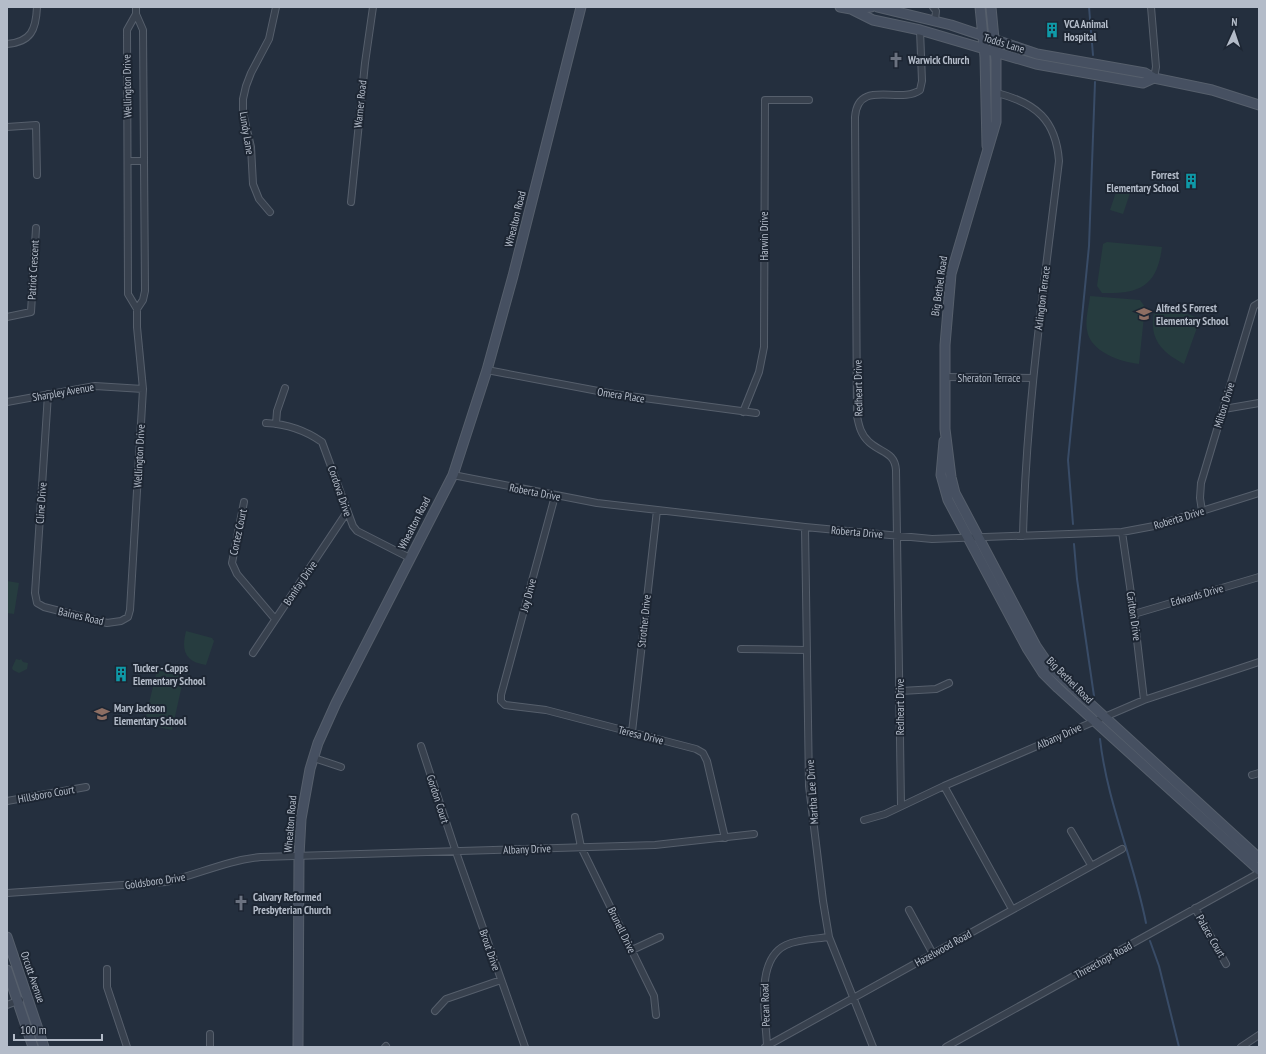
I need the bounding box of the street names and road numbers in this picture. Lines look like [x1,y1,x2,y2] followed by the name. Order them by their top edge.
[982,30,1027,56] street label: Todds Lane
[119,54,135,118] street label: Wellington Drive
[351,79,369,129] street label: Warner Road
[237,111,257,156] street label: Lundy Lane
[501,189,529,249] street label: Whealton Road
[757,211,771,261] street label: Harwin Drive
[24,240,42,300] street label: Patriot Crescent
[928,255,950,317] street label: Big Bethel Road
[1031,265,1053,331] street label: Arlington Terrace
[850,359,865,416] street label: Redheart Drive
[957,371,1021,385] street label: Sheraton Terrace
[31,380,95,404] street label: Sharpley Avenue
[1210,380,1238,429] street label: Milton Drive
[596,384,646,406] street label: Omera Place
[130,423,148,488] street label: Wellington Drive
[325,464,355,519] street label: Cordova Drive
[508,480,562,504] street label: Roberta Drive
[33,481,49,524] street label: Cline Drive
[395,494,433,552] street label: Whealton Road
[1152,504,1206,532] street label: Roberta Drive
[226,508,250,556] street label: Cortez Court
[831,523,884,541] street label: Roberta Drive
[280,558,320,608] street label: Bonifay Drive
[517,577,539,614] street label: Joy Drive
[1169,581,1225,609] street label: Edwards Drive
[1124,590,1144,642] street label: Carlton Drive
[634,593,654,648] street label: Strother Drive
[57,604,105,628] street label: Baines Road
[1044,654,1096,706] street label: Big Bethel Road
[893,678,907,735] street label: Redheart Drive
[1034,720,1084,752] street label: Albany Drive
[617,723,666,748] street label: Teresa Drive
[803,759,821,825] street label: Martha Lee Drive
[424,773,452,825] street label: Gordon Court
[17,782,75,806] street label: Hillsboro Court
[281,795,299,853] street label: Whealton Road
[503,841,552,857] street label: Albany Drive
[124,870,187,892] street label: Goldsboro Drive
[605,905,639,956] street label: Brunell Drive
[1193,912,1229,960] street label: Palace Court
[912,926,974,969] street label: Hazelwood Road
[476,927,504,973] street label: Brout Drive
[1072,938,1135,982] street label: Threechopt Road
[18,949,48,1005] street label: Orcutt Avenue
[757,983,773,1027] street label: Pecan Road

